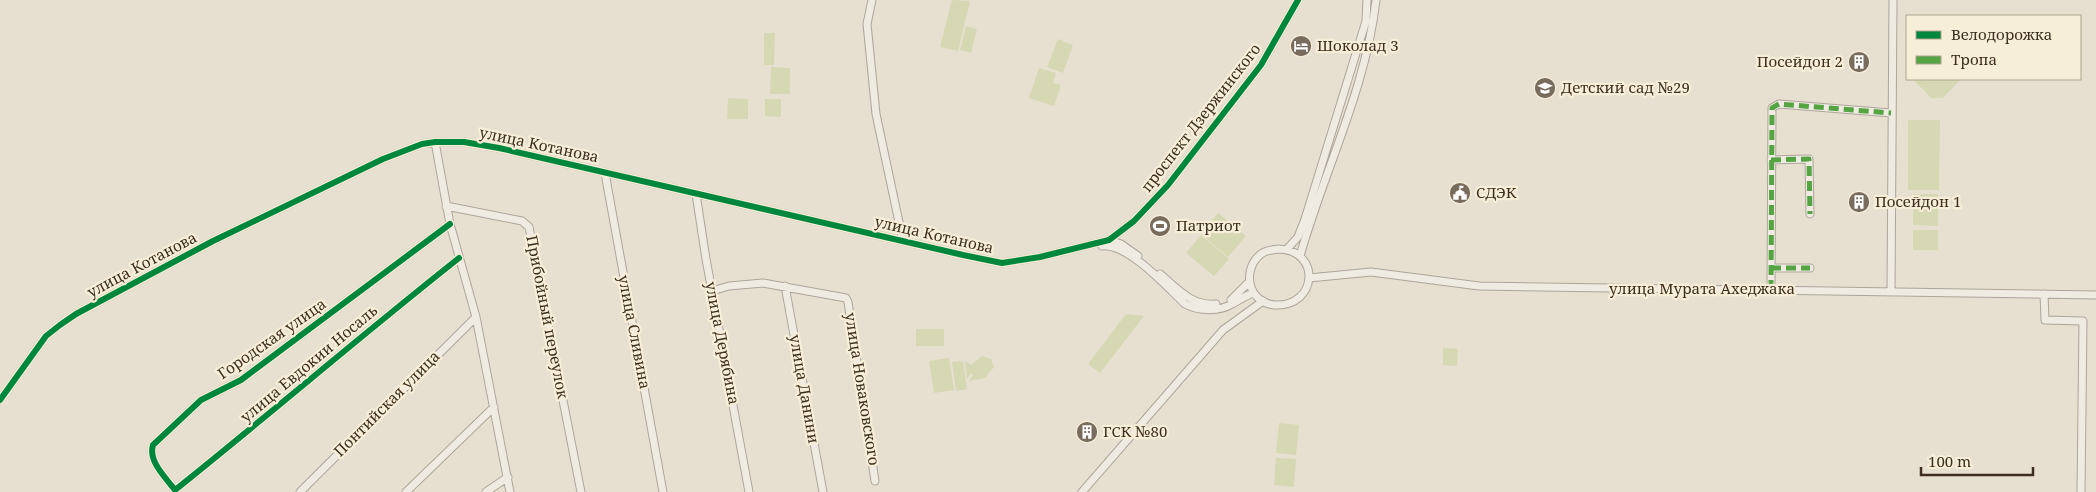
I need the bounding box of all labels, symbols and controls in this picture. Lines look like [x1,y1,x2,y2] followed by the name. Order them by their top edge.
[1906,15,2081,80] legend
[1951,24,2052,44] text: Велодорожка
[1289,34,1313,58] hotel icon: Шоколад 3
[1317,35,1399,55] place label: Шоколад 3
[1136,39,1264,196] street label: проспект Дзержинского
[1951,49,1997,69] text: Тропа
[1847,50,1871,74] building icon: Посейдон 2
[1757,51,1843,71] place label: Посейдон 2
[1533,76,1557,100] school or university icon: Детский сад №29
[1561,77,1690,97] place label: Детский сад №29
[478,122,601,166] street label: улица Котанова
[1448,181,1472,205] public building icon: СДЭК
[1476,182,1517,202] place label: СДЭК
[1847,190,1871,214] building icon: Посейдон 1
[1875,191,1961,211] place label: Посейдон 1
[873,211,996,257] street label: улица Котанова
[1148,214,1172,238] sports icon: Патриот
[1176,215,1241,235] place label: Патриот
[83,227,200,301] street label: улица Котанова
[522,233,574,400] street label: Прибойный переулок
[614,273,656,391] street label: улица Сливина
[1609,278,1795,298] street label: улица Мурата Ахеджака
[701,280,745,406] street label: улица Дерябина
[213,293,330,383] street label: Городская улица
[236,300,381,426] street label: улица Евдокии Носаль
[841,311,885,467] street label: улица Новаковского
[786,333,824,445] street label: улица Данини
[329,346,444,461] street label: Понтийская улица
[1075,420,1099,444] building icon: ГСК №80
[1103,421,1167,441] place label: ГСК №80
[1921,444,2034,476] scale bar
[1928,451,1971,471] text: 100 m

